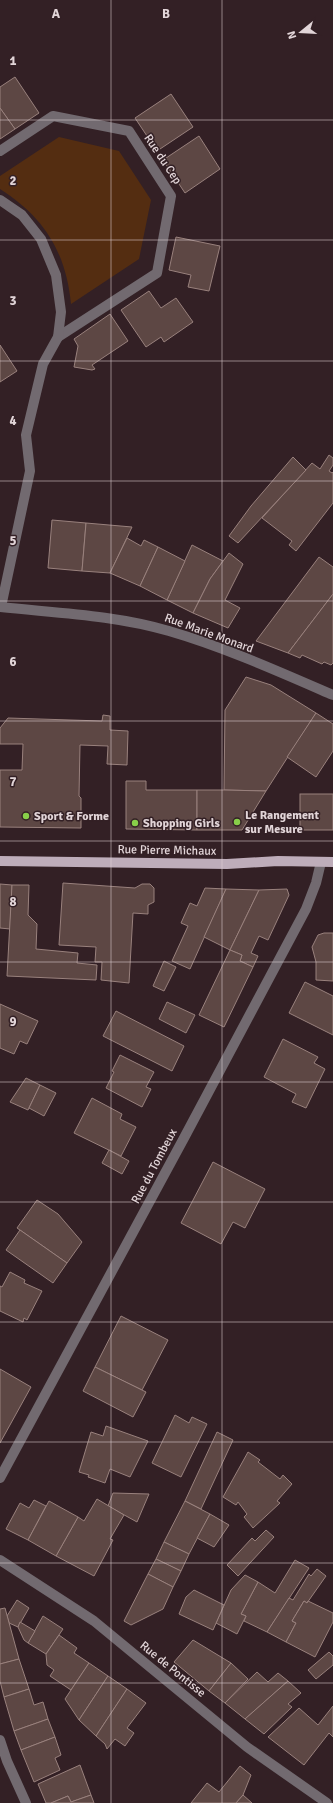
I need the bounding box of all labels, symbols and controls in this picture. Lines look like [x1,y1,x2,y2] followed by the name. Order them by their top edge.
[52,6,61,22] text: A
[162,6,170,22] text: B
[281,12,321,52] north arrow
[285,29,299,41] text: N
[9,53,17,69] text: 1
[140,131,185,187] street label: Rue du Cep
[9,173,17,189] text: 2
[9,293,17,309] text: 3
[9,413,17,429] text: 4
[9,533,17,549] text: 5
[162,610,255,657] street label: Rue Marie Monard
[9,654,17,670] text: 6
[9,774,17,790] text: 7
[245,808,319,837] place label: Le Rangement sur Mesure
[34,809,109,824] place label: Sport & Forme
[21,811,31,821] marker: Sport & Forme
[143,816,221,831] place label: Shopping Girls
[232,817,242,827] marker: Le Rangement sur Mesure
[130,818,140,828] marker: Shopping Girls
[117,842,217,859] street label: Rue Pierre Michaux
[9,894,17,910] text: 8
[9,1014,17,1030] text: 9
[128,1126,181,1206] street label: Rue du Tombeux
[137,1638,209,1701] street label: Rue de Pontisse

